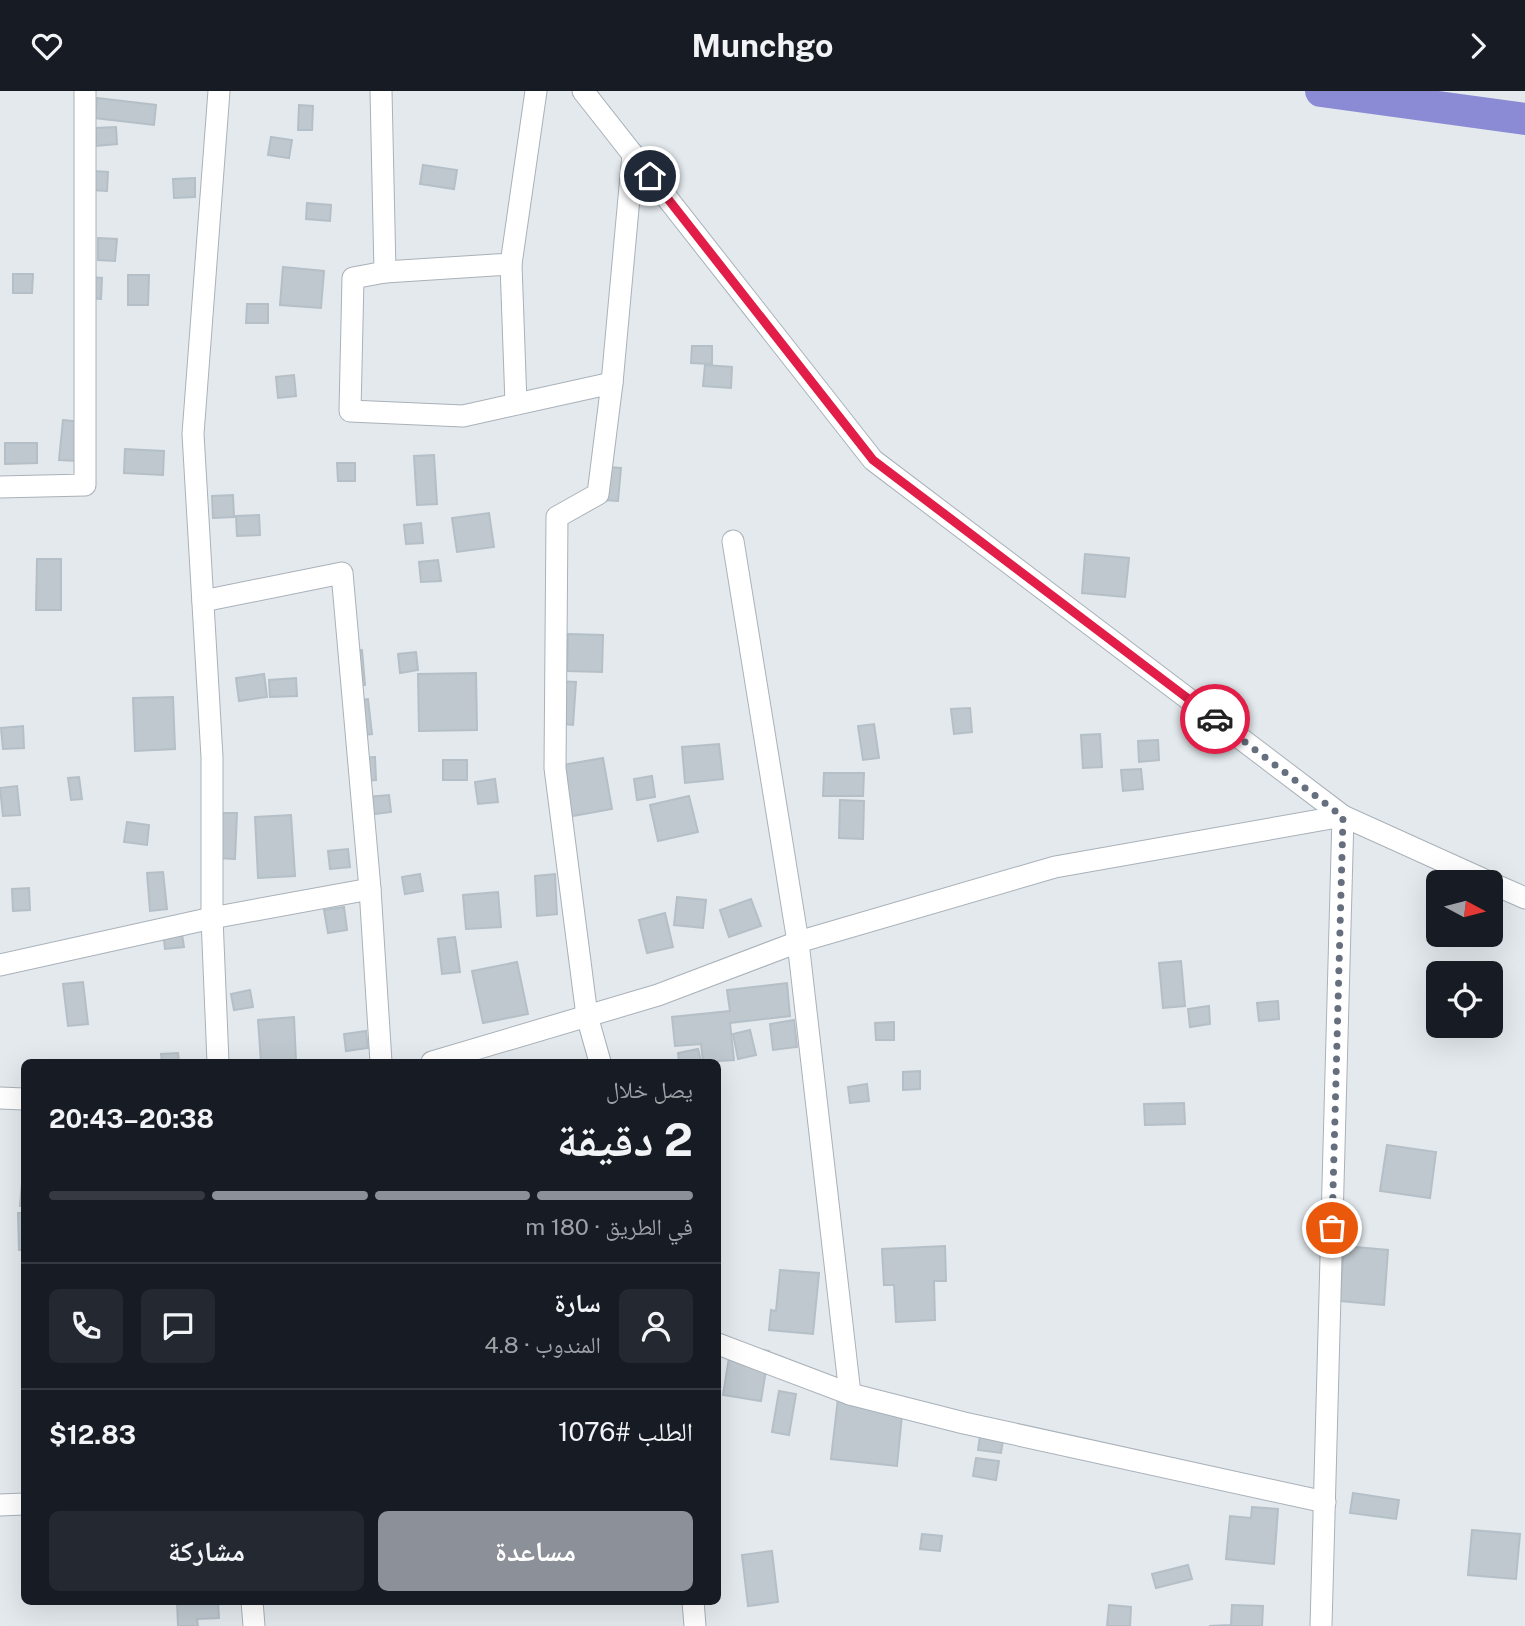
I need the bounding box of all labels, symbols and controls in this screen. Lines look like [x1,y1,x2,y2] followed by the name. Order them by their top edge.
[28,27,66,65] icon: heart
[692,27,833,64] text: Munchgo
[1459,27,1497,65] icon: forward
[620,146,680,206] pin
[631,157,669,195] icon: home
[1180,684,1250,754] courier
[1196,700,1234,738] icon: car
[1426,870,1503,947] north arrow
[1426,870,1503,1038] map controls
[1426,961,1503,1038] button: locate
[606,1076,693,1103] text: يصل خلال
[49,1103,214,1134] text: 20:38–20:43
[557,1112,693,1166] text: 2 دقيقة
[1302,1198,1362,1258] pin
[1313,1209,1351,1247] icon: bag
[525,1213,693,1240] text: في الطريق · 180 m
[554,1287,601,1318] text: سارة
[49,1289,123,1363] button: phone
[141,1289,215,1363] button: chat
[619,1289,693,1363] button: person
[484,1331,601,1358] text: المندوب · 4.8
[558,1416,693,1447] text: الطلب #1076
[49,1419,136,1450] text: $12.83
[49,1511,364,1591] button: مشاركة
[378,1511,693,1591] button: مساعدة

